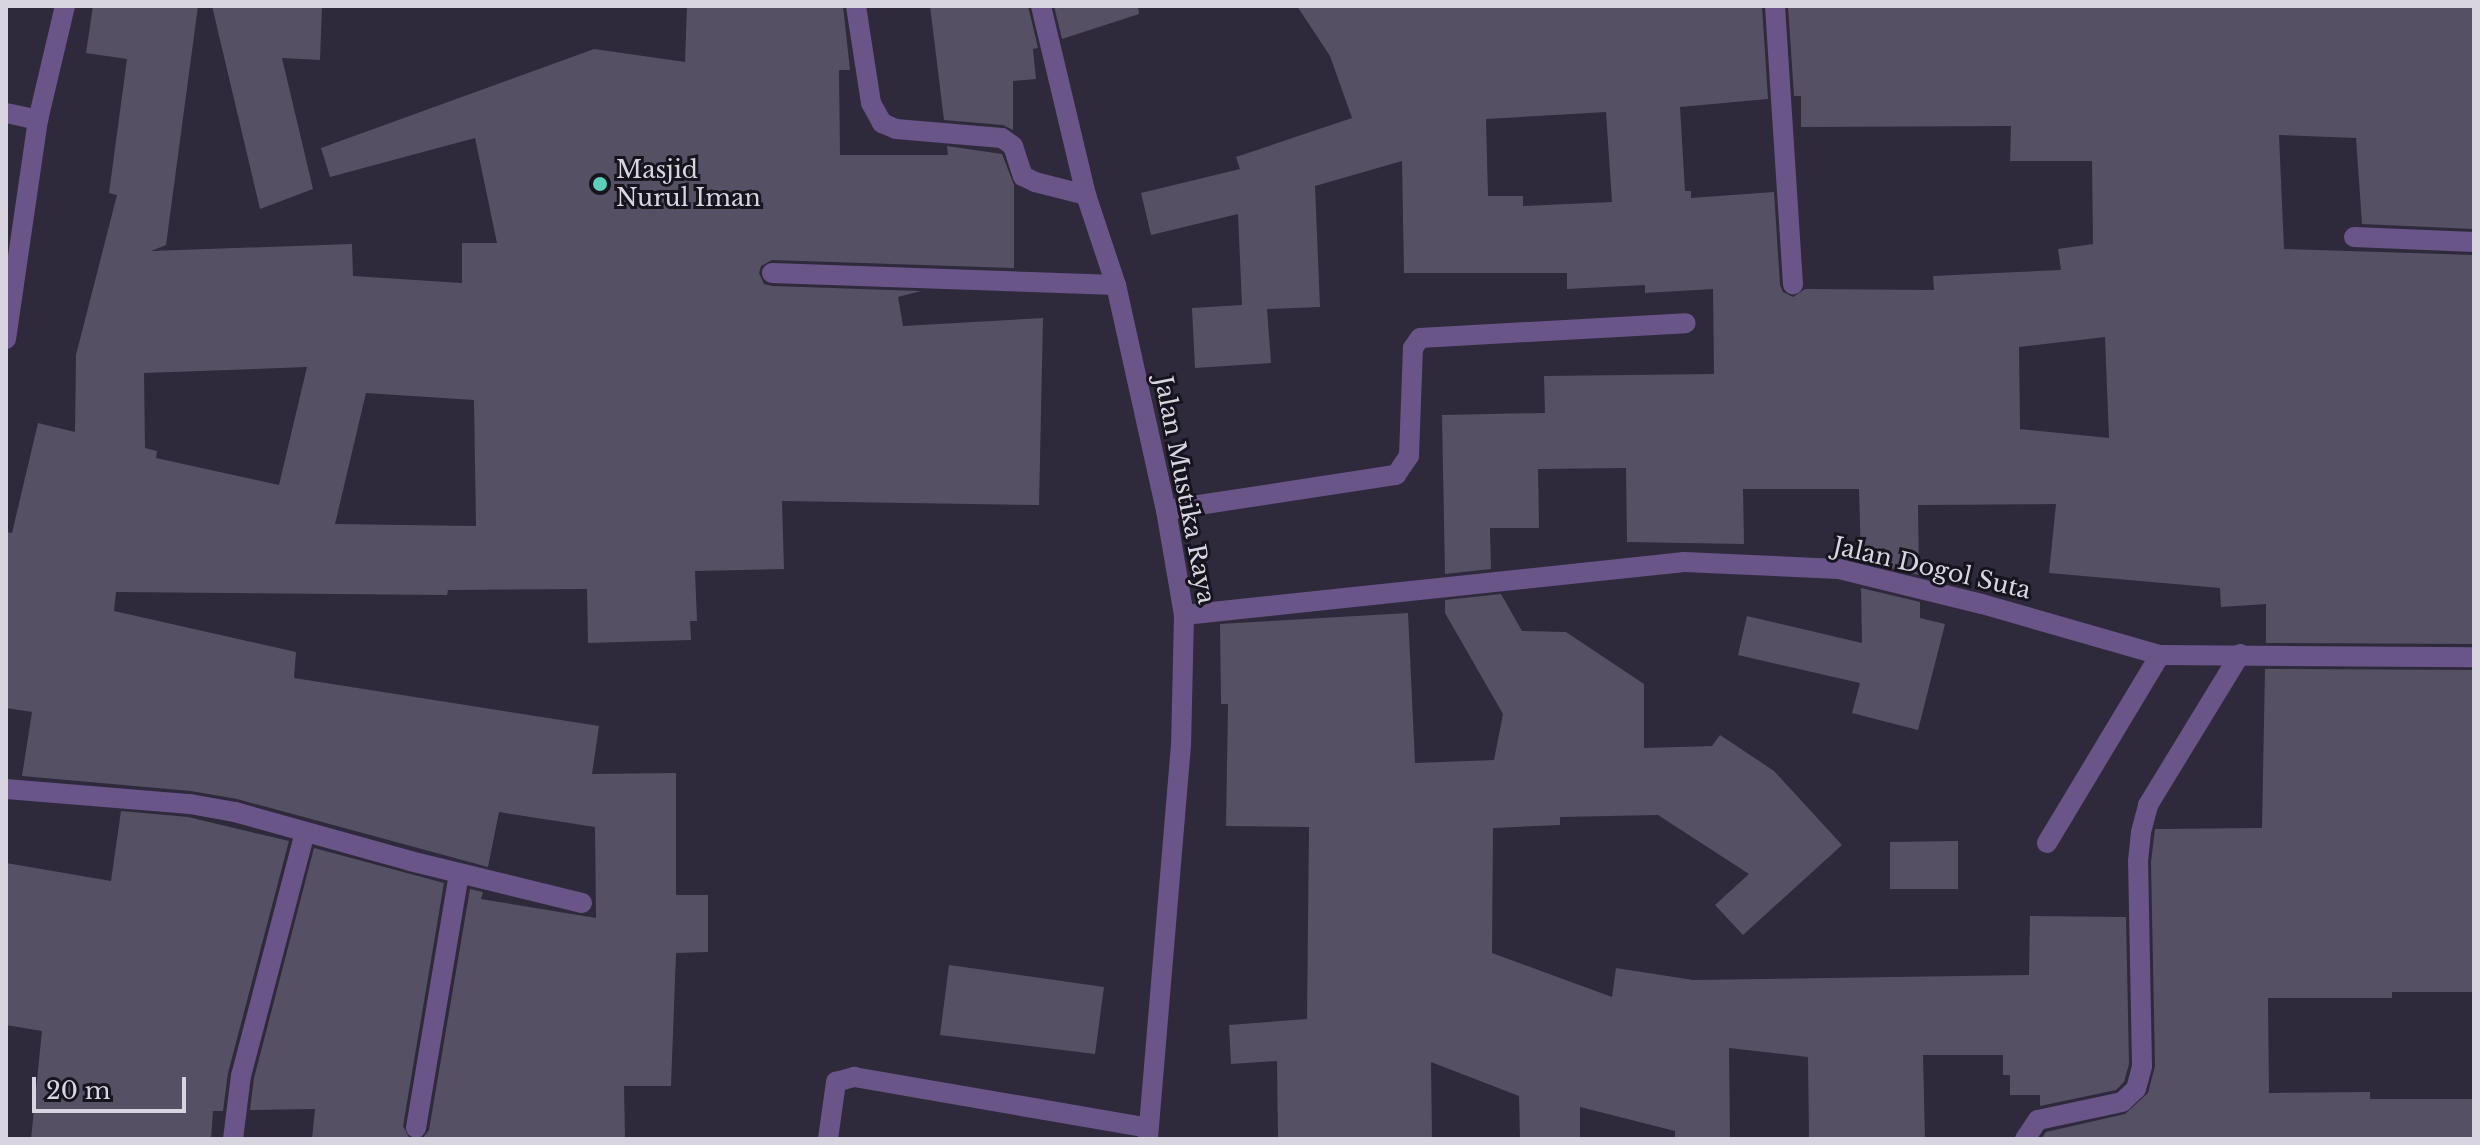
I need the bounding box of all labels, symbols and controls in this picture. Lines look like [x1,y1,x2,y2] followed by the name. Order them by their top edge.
[616,156,761,212] place label: Masjid Nurul Iman
[591,175,609,193] marker: Masjid Nurul Iman
[1149,374,1221,606] street label: Jalan Mustika Raya
[1830,531,2034,605] street label: Jalan Dogol Suta
[36,1061,190,1111] scale bar
[46,1076,111,1105] text: 20 m

